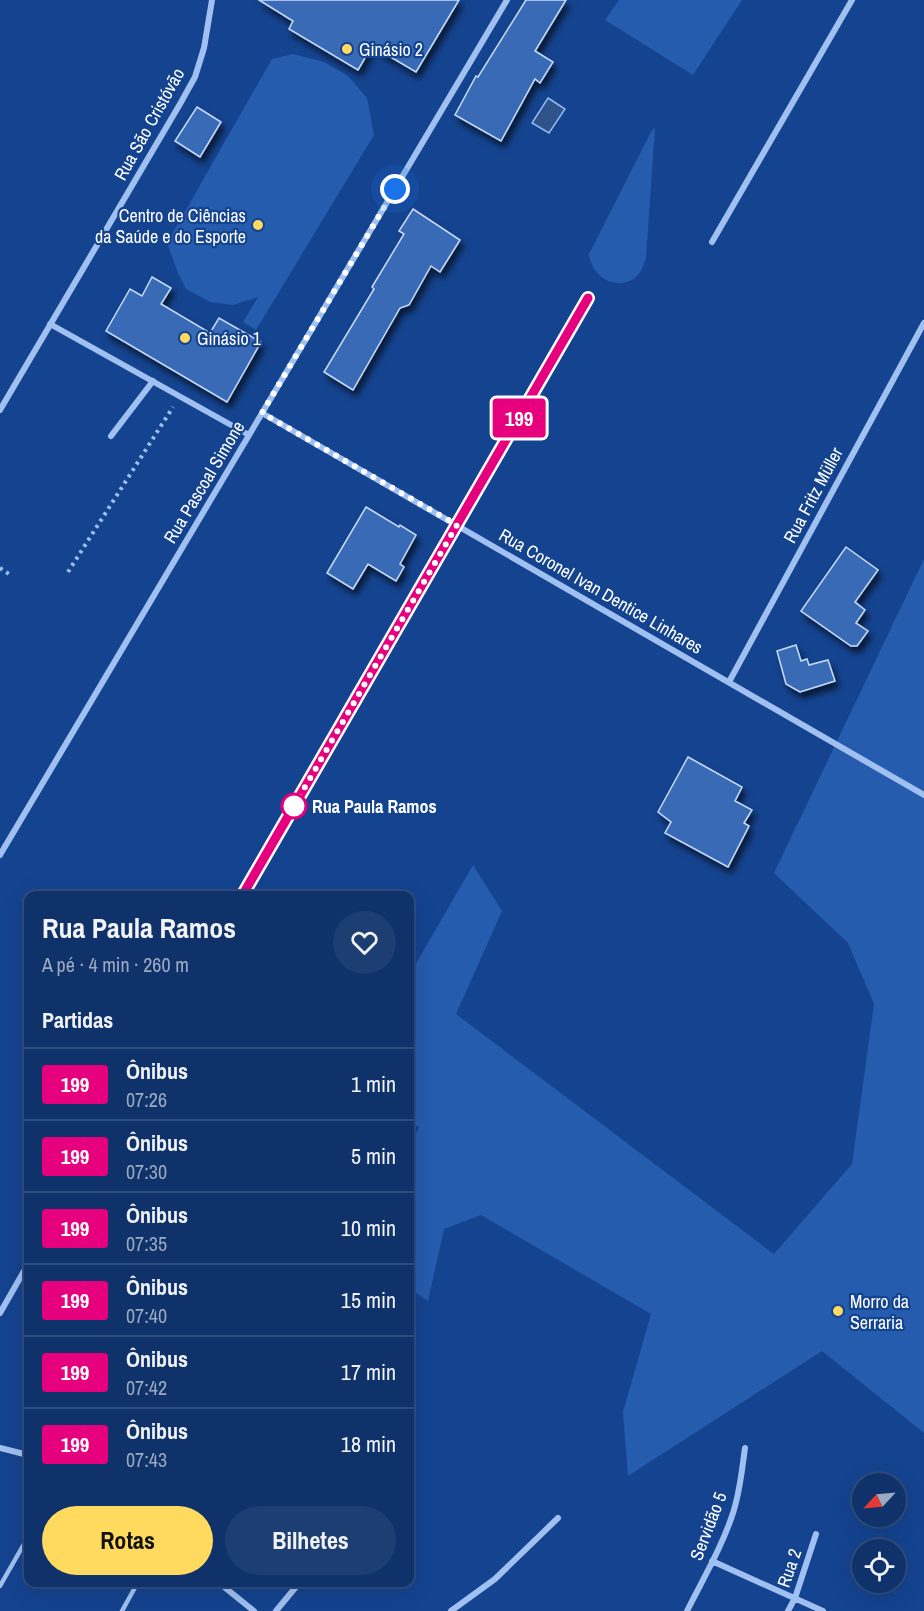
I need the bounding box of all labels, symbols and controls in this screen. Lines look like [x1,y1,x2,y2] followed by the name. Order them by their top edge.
[359,37,423,62] place label: Ginásio 2
[340,42,354,56] marker: Ginásio 2
[108,63,190,185] street label: Rua São Cristóvão
[380,174,410,204] your location
[95,203,246,249] place label: Centro de Ciências da Saúde e do Esporte
[251,218,265,232] marker: Centro de Ciências da Saúde e do Esporte
[197,326,262,351] place label: Ginásio 1
[178,331,192,345] marker: Ginásio 1
[484,398,554,438] line badge: 199
[505,404,533,433] text: 199
[158,416,250,548] street label: Rua Pascoal Simone
[777,443,849,547] street label: Rua Fritz Müller
[495,522,707,660] street label: Rua Coronel Ivan Dentice Linhares
[281,793,307,819] marker: Rua Paula Ramos
[312,794,437,819] place label: Rua Paula Ramos
[42,909,236,947] text: Rua Paula Ramos
[333,911,396,974] button: heart
[42,951,189,978] text: A pé · 4 min · 260 m
[42,1005,113,1035] text: Partidas
[126,1056,188,1086] text: Ônibus
[351,1069,396,1099] text: 1 min
[61,1070,89,1099] text: 199
[126,1086,167,1113] text: 07:26
[126,1128,188,1158] text: Ônibus
[351,1141,396,1171] text: 5 min
[61,1142,89,1171] text: 199
[126,1158,167,1185] text: 07:30
[126,1200,188,1230] text: Ônibus
[341,1213,396,1243] text: 10 min
[61,1214,89,1243] text: 199
[126,1230,167,1257] text: 07:35
[126,1272,188,1302] text: Ônibus
[341,1285,396,1315] text: 15 min
[61,1286,89,1315] text: 199
[850,1289,909,1335] place label: Morro da Serraria
[126,1302,167,1329] text: 07:40
[831,1304,845,1318] marker: Morro da Serraria
[126,1344,188,1374] text: Ônibus
[341,1357,396,1387] text: 17 min
[61,1358,89,1387] text: 199
[126,1374,167,1401] text: 07:42
[126,1416,188,1446] text: Ônibus
[341,1429,396,1459] text: 18 min
[61,1430,89,1459] text: 199
[126,1446,167,1473] text: 07:43
[852,1473,906,1527] north arrow
[852,1473,906,1593] map controls
[684,1488,732,1564] street label: Servidão 5
[42,1506,213,1575] button: Rotas
[225,1506,396,1575] button: Bilhetes
[852,1539,906,1593] button: locate
[771,1545,807,1591] street label: Rua 2

